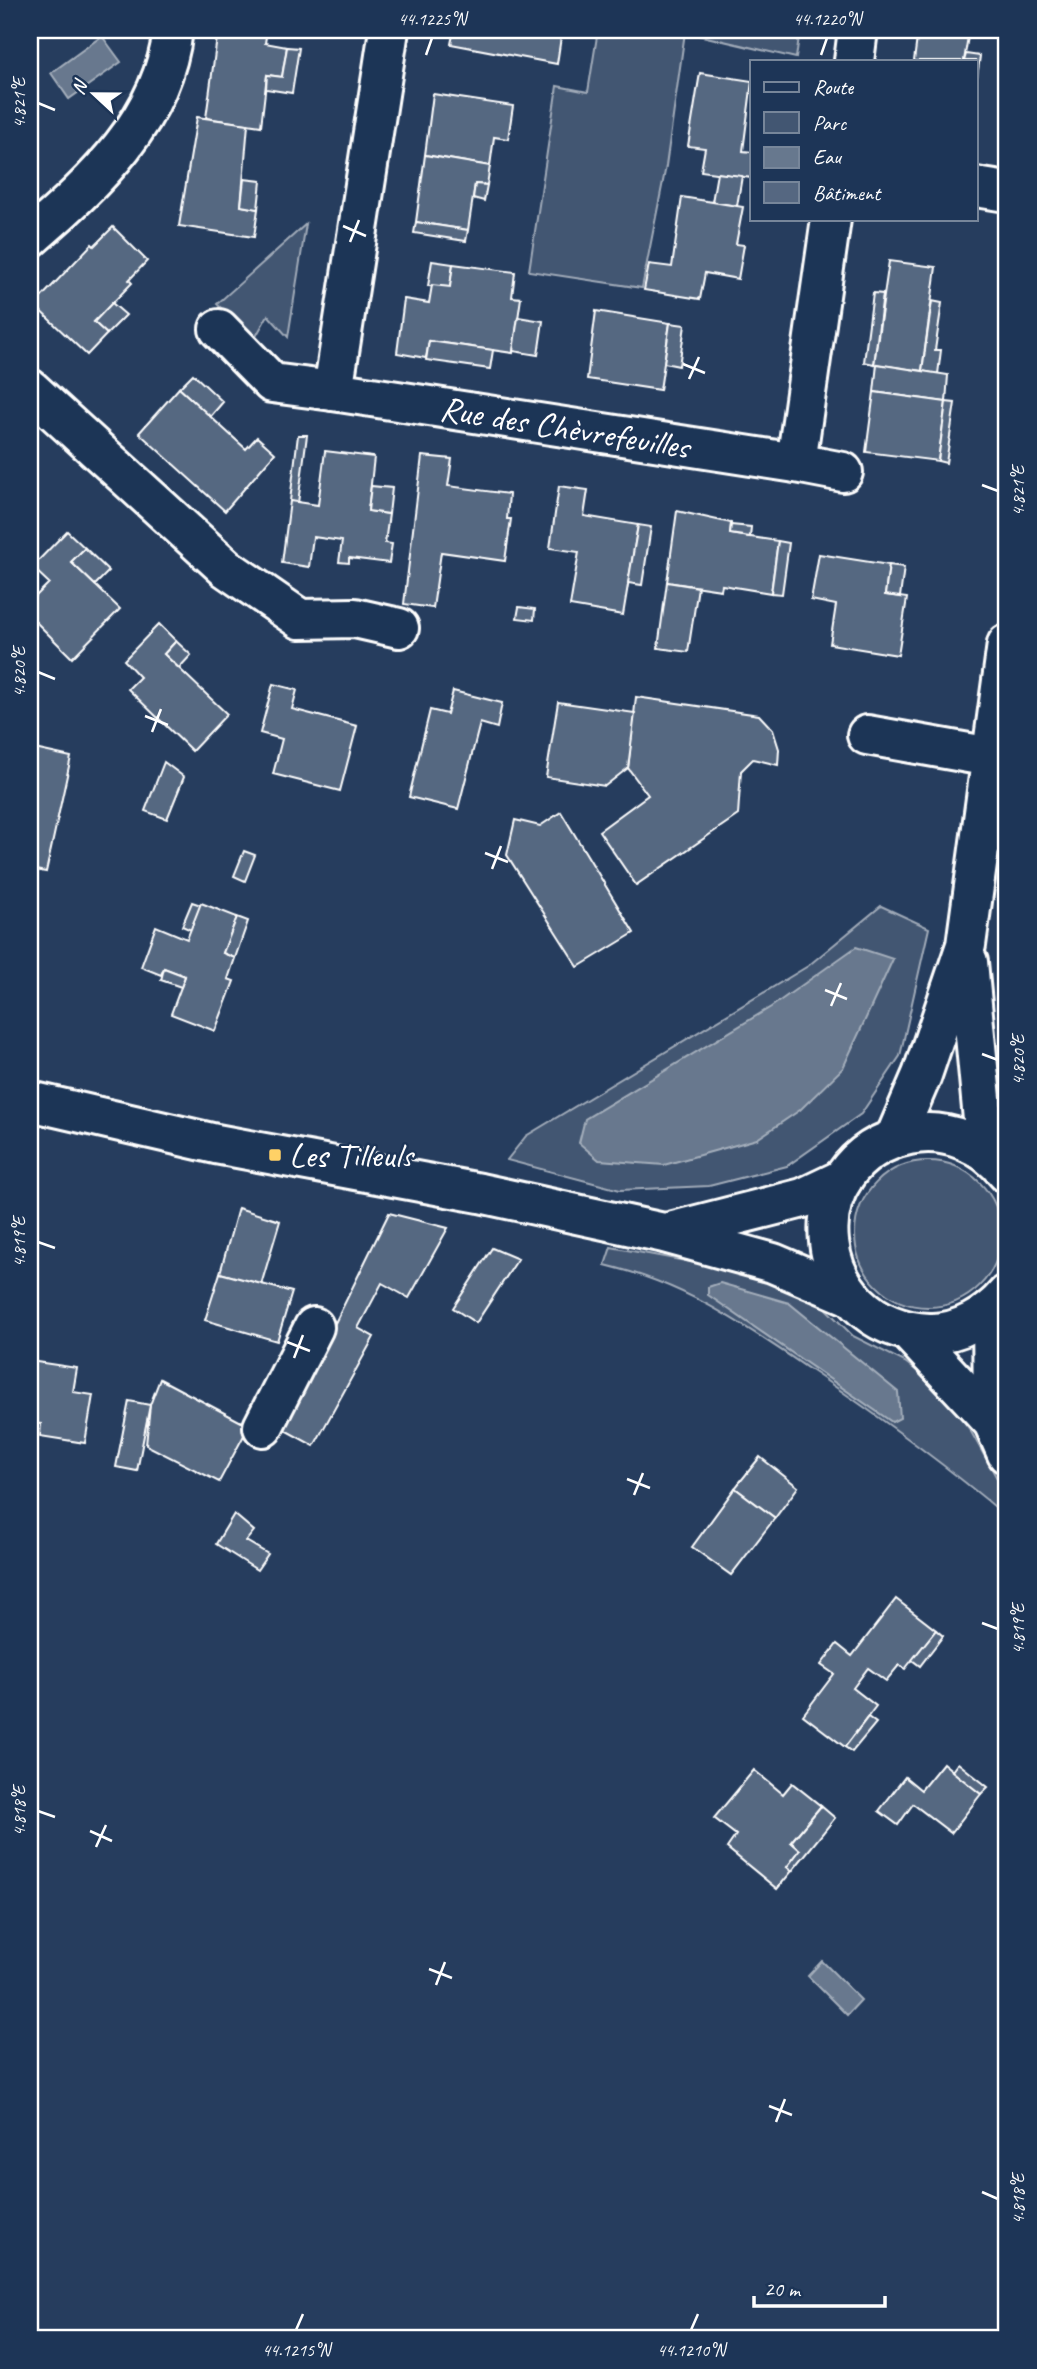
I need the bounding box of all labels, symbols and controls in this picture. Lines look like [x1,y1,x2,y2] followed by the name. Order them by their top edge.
[398,8,469,30] text: 44.1225°N
[793,8,864,30] text: 44.1220°N
[60,60,130,130] north arrow
[750,60,978,220] legend
[813,74,854,100] text: Route
[8,75,30,128] text: 4.821°E
[66,75,94,98] text: N
[813,110,848,136] text: Parc
[813,144,842,170] text: Eau
[813,180,882,206] text: Bâtiment
[437,386,696,470] street label: Rue des Chèvrefeuilles
[1007,463,1029,516] text: 4.821°E
[8,644,30,697] text: 4.820°E
[1007,1032,1029,1085] text: 4.820°E
[289,1133,416,1178] place label: Les Tilleuls
[267,1147,283,1163] marker: Les Tilleuls
[8,1214,30,1267] text: 4.819°E
[1007,1601,1029,1654] text: 4.819°E
[8,1783,30,1836] text: 4.818°E
[1007,2171,1029,2224] text: 4.818°E
[754,2264,885,2308] scale bar
[764,2276,802,2302] text: 20 m
[262,2339,333,2361] text: 44.1215°N
[657,2339,728,2361] text: 44.1210°N

